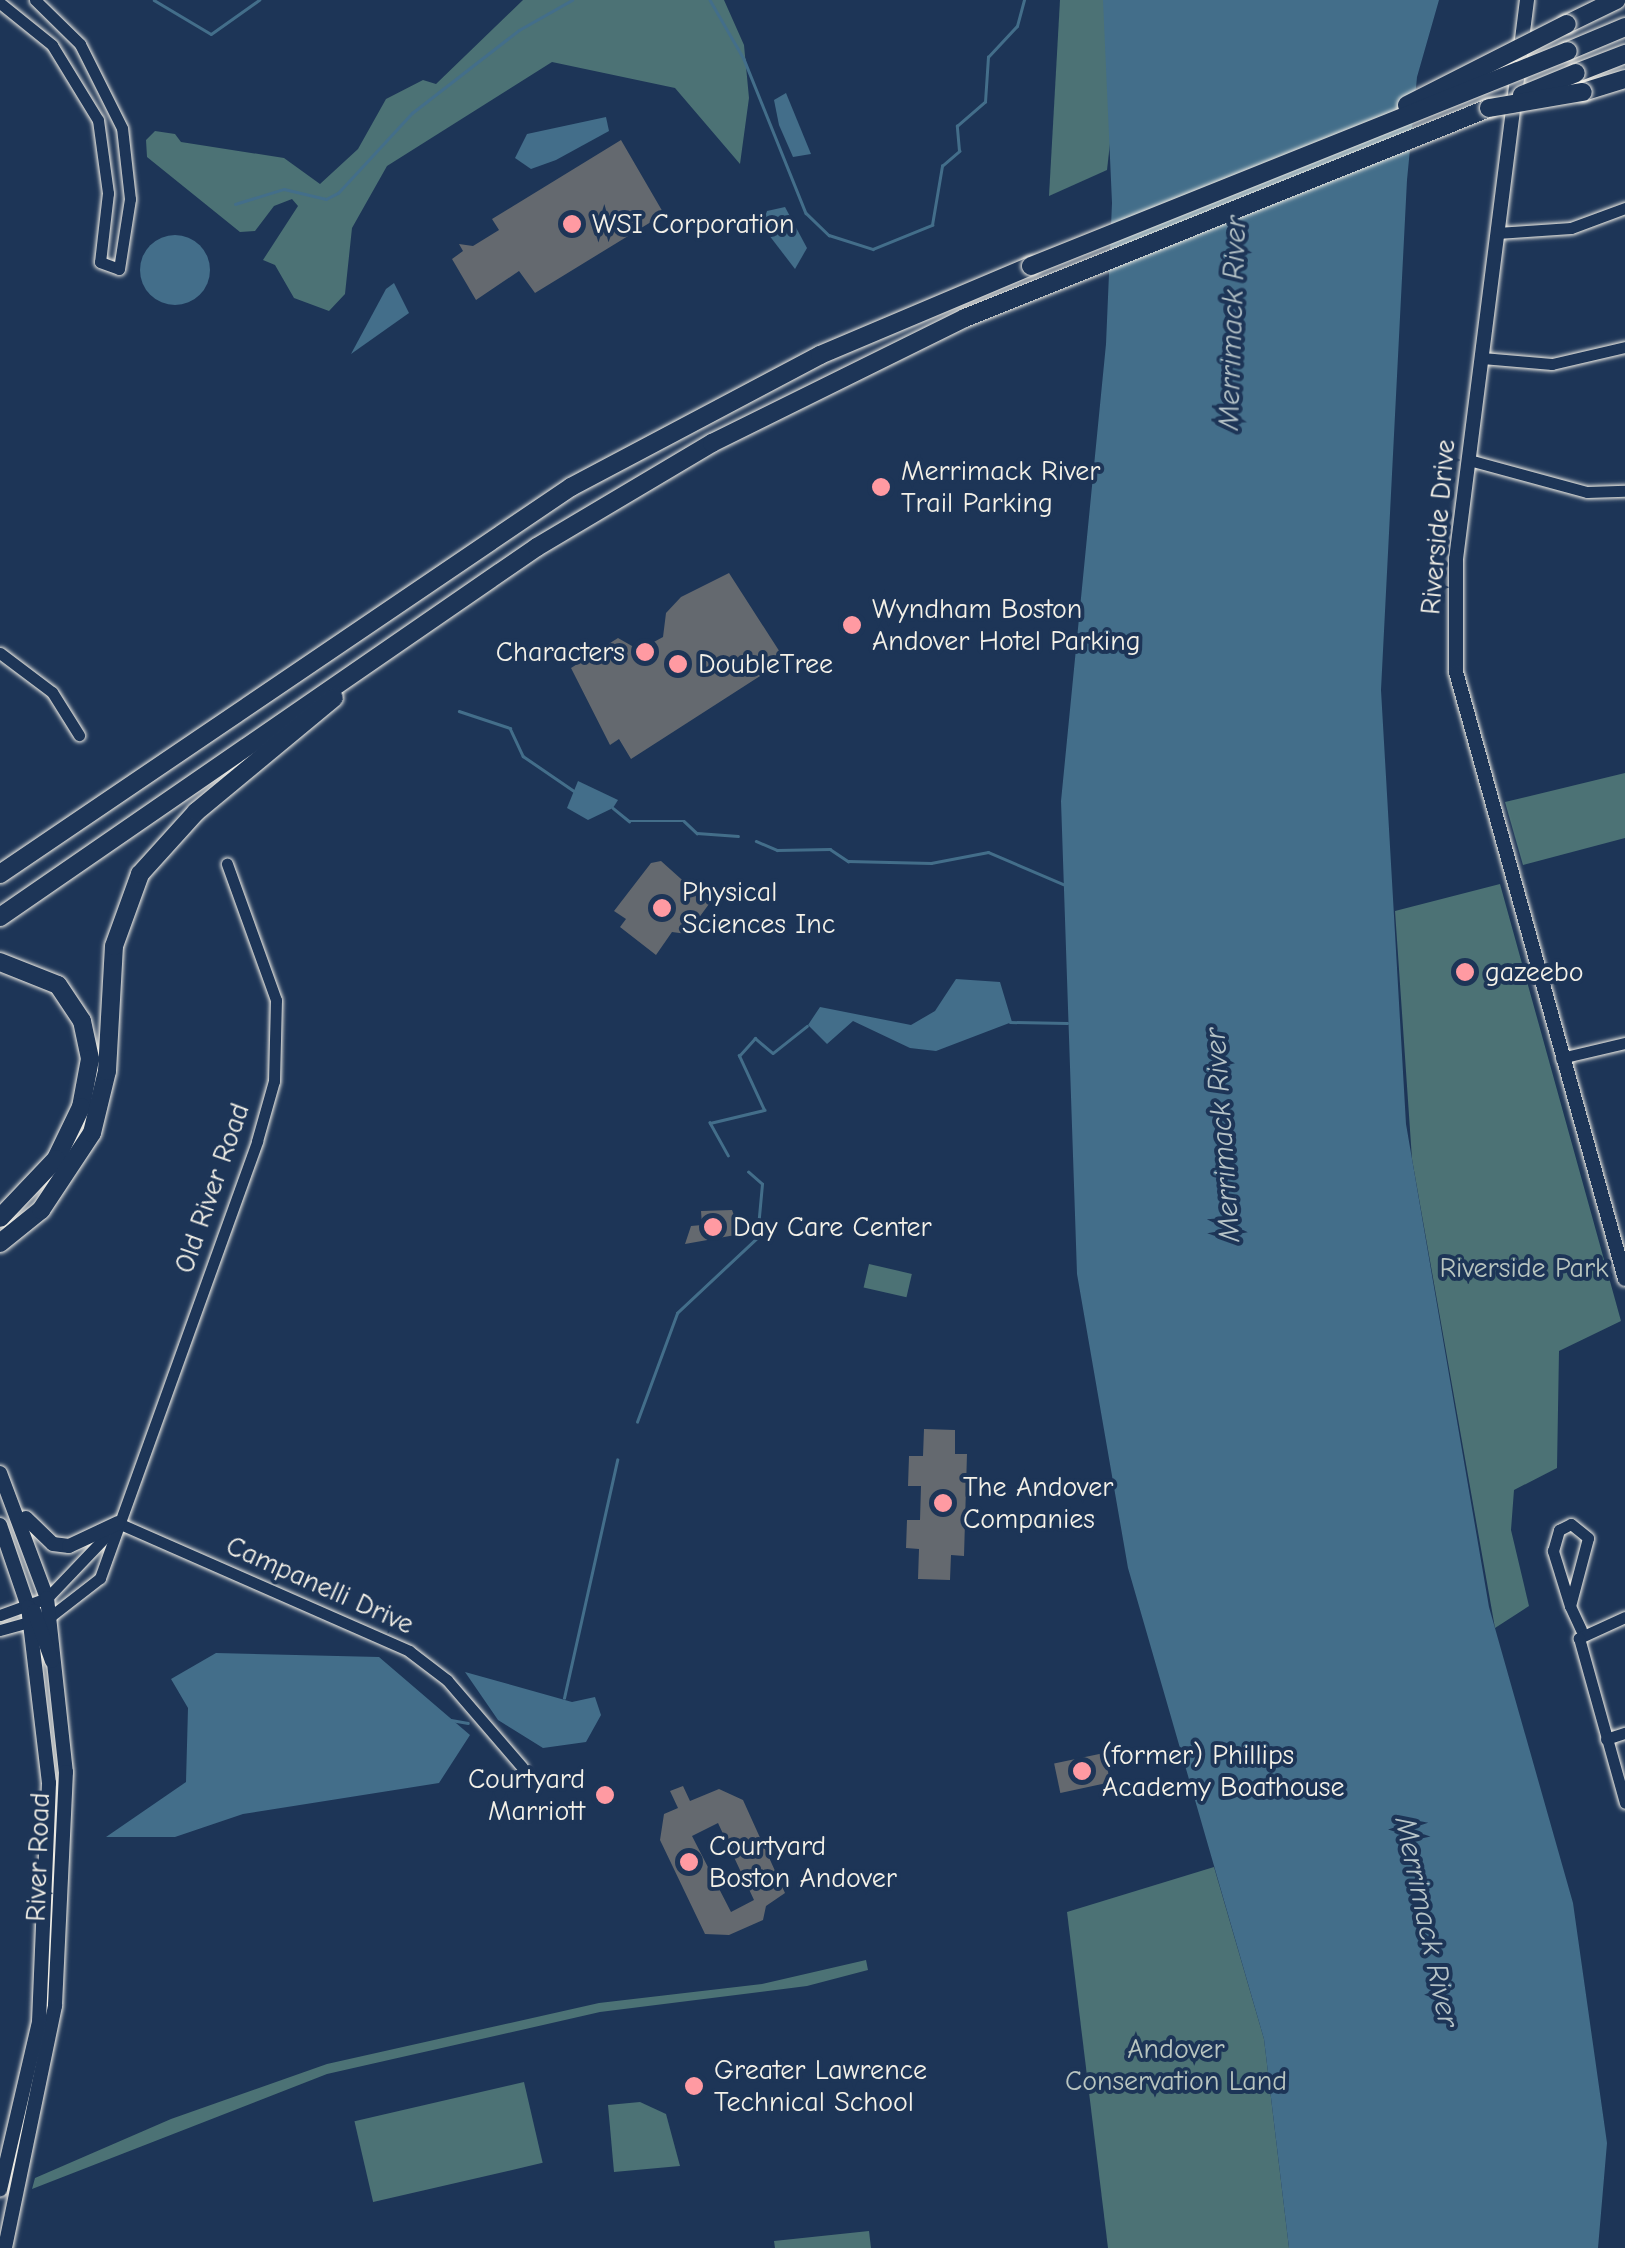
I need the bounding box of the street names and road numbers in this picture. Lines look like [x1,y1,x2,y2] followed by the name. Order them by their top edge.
[1414,438,1462,616] street label: Riverside Drive
[167,1099,257,1277] street label: Old River Road
[221,1529,419,1641] street label: Campanelli Drive
[19,1792,57,1922] street label: River Road

